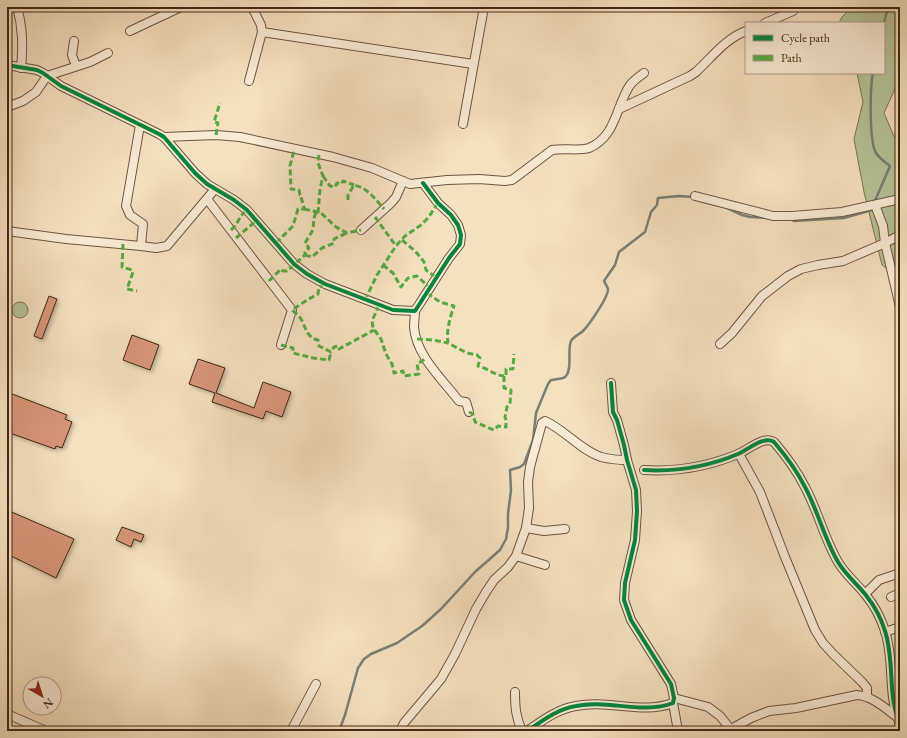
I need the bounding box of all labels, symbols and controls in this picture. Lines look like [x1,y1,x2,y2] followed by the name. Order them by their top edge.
[745,22,885,74] legend
[781,30,830,46] text: Cycle path
[781,50,802,66] text: Path
[22,676,62,716] north arrow
[40,696,56,712] text: N

